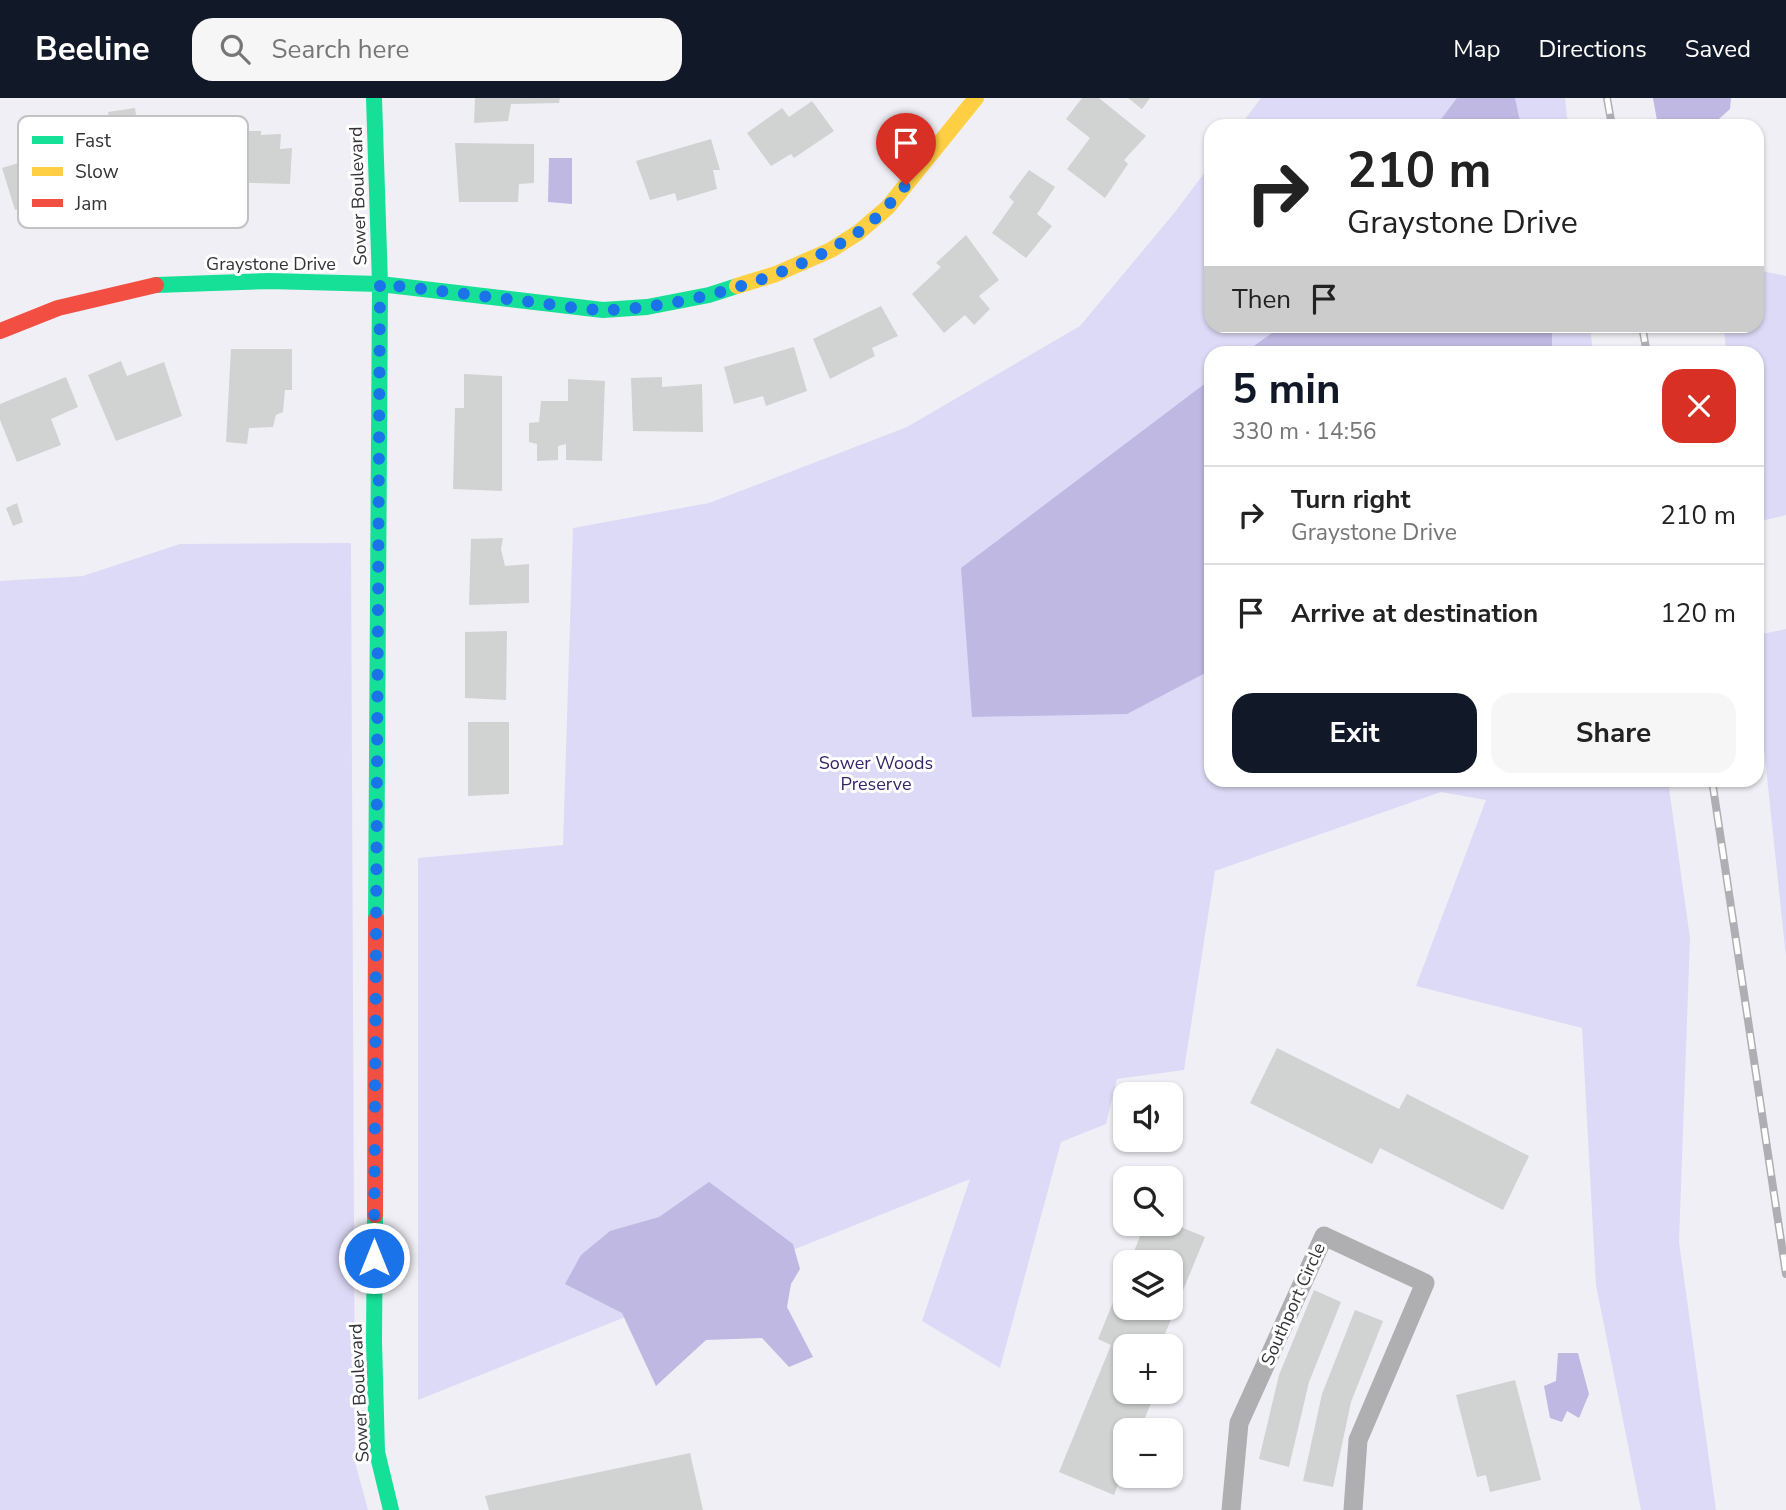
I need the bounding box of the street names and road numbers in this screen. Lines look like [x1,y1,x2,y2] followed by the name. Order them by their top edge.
[344,126,372,266] street label: Sower Boulevard
[206,252,336,276] street label: Graystone Drive
[1255,1239,1331,1369] street label: Southport Circle
[343,1323,375,1463] street label: Sower Boulevard

